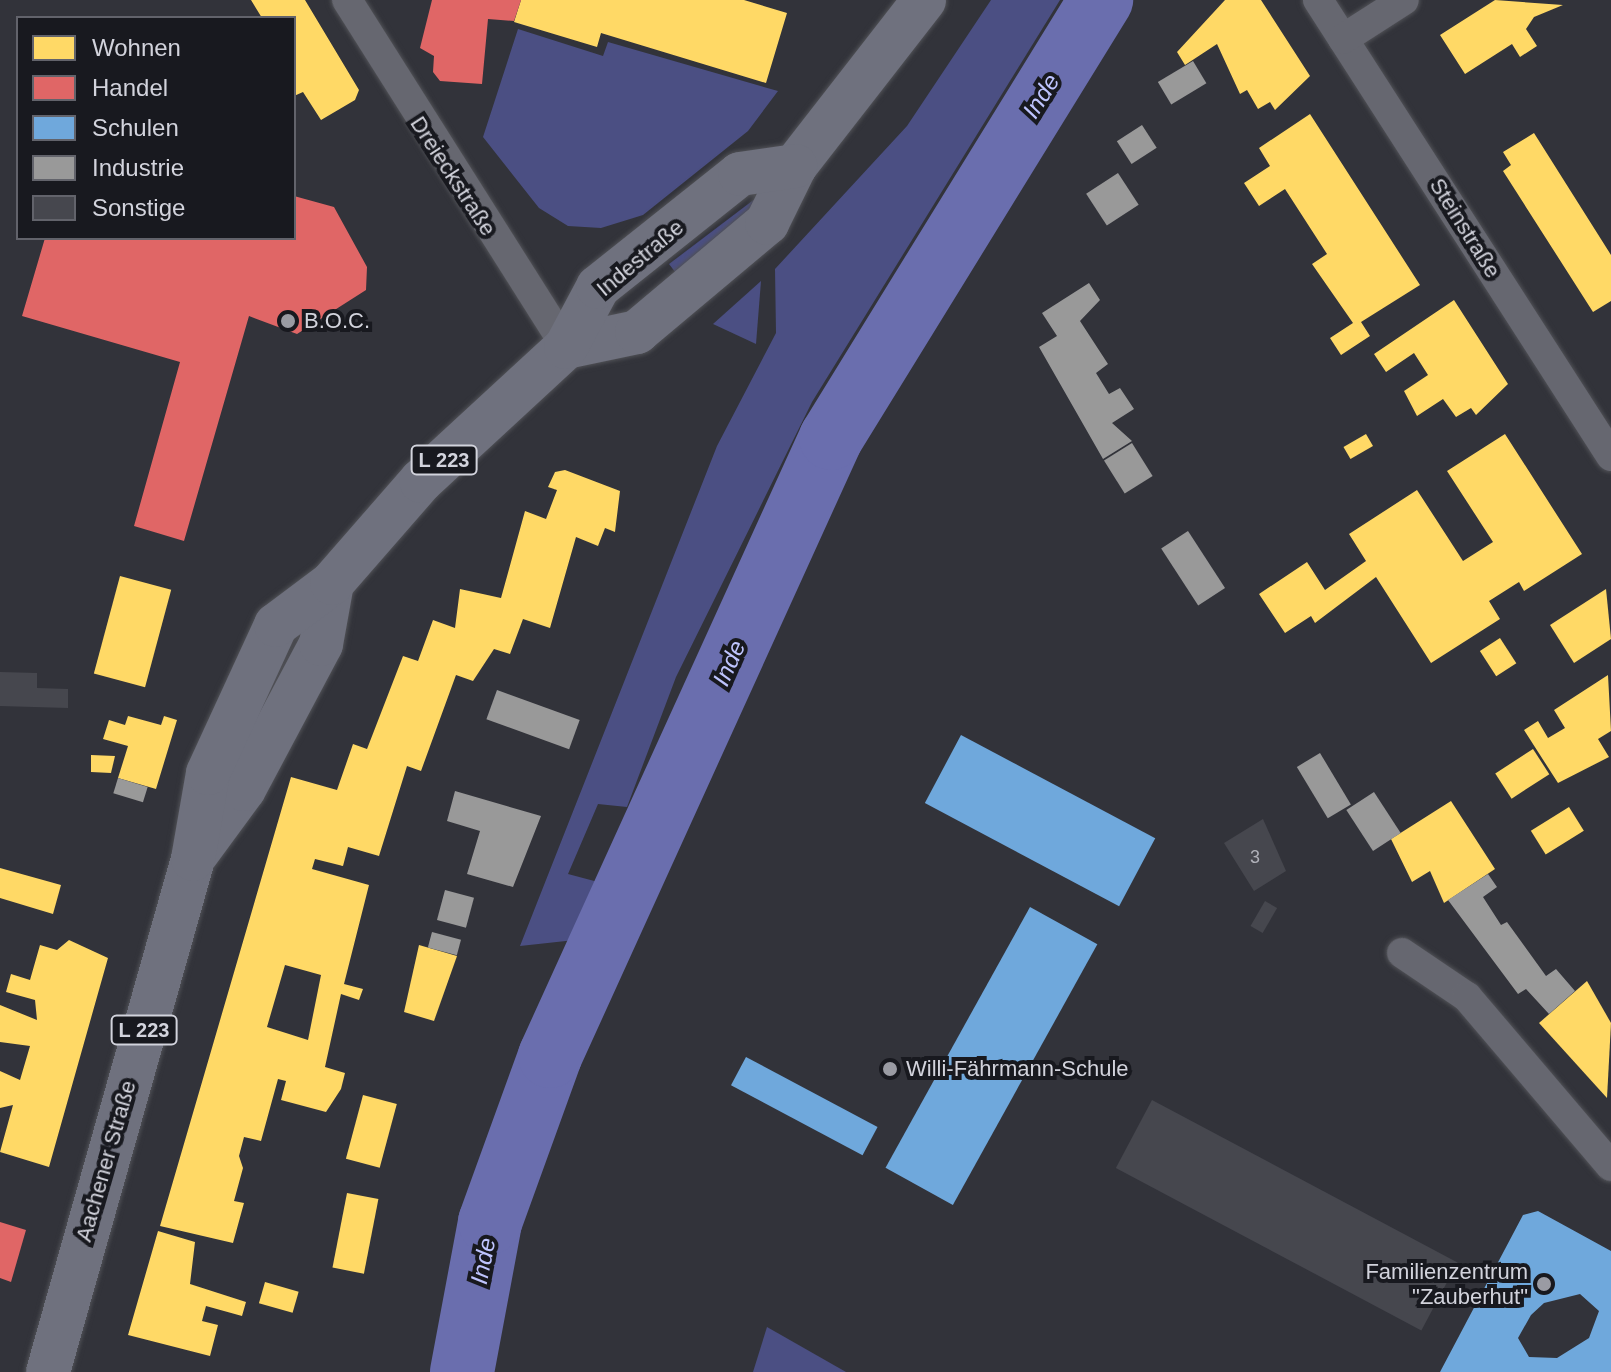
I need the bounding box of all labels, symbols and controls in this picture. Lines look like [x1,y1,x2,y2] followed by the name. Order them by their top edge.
[16,16,296,240] legend
[92,34,181,61] text: Wohnen
[1016,69,1066,123] water label: Inde
[92,74,168,101] text: Handel
[405,111,501,241] street label: Dreieckstraße
[92,114,179,141] text: Schulen
[92,154,184,181] text: Industrie
[1424,173,1506,283] street label: Steinstraße
[92,194,185,221] text: Sonstige
[591,214,689,302] street label: Indestraße
[304,308,370,334] place label: B.O.C.
[279,312,297,330] marker: B.O.C.
[410,444,478,476] road number: L 223
[706,636,752,690] water label: Inde
[1250,846,1260,868] house number: 3
[110,1014,178,1046] road number: L 223
[906,1056,1129,1082] place label: Willi-Fährmann-Schule
[881,1060,899,1078] marker: Willi-Fährmann-Schule
[70,1077,142,1245] street label: Aachener Straße
[464,1235,502,1287] water label: Inde
[1365,1258,1528,1310] place label: Familienzentrum "Zauberhut"
[1535,1275,1553,1293] marker: Familienzentrum "Zauberhut"

